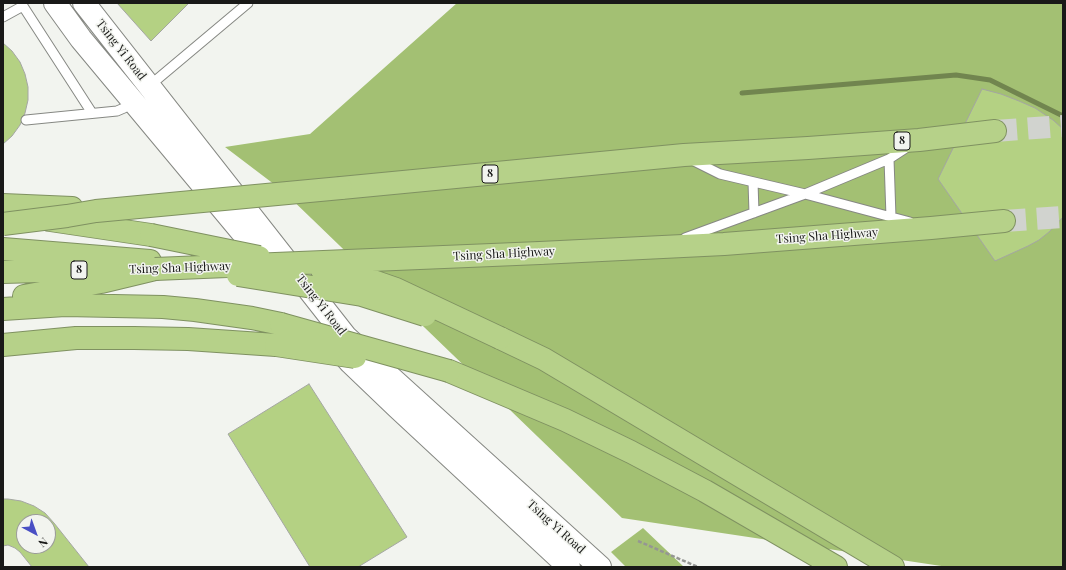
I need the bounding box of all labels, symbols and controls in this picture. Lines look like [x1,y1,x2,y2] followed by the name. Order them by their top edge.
[93,17,149,83] street label: Tsing Yi Road
[894,132,910,150] road number: 8
[482,165,498,183] road number: 8
[776,225,878,247] street label: Tsing Sha Highway
[453,244,555,264] street label: Tsing Sha Highway
[129,259,231,277] street label: Tsing Sha Highway
[71,261,87,279] road number: 8
[293,272,349,338] street label: Tsing Yi Road
[524,497,588,557] street label: Tsing Yi Road
[16,514,56,554] north arrow
[36,534,51,551] text: N

